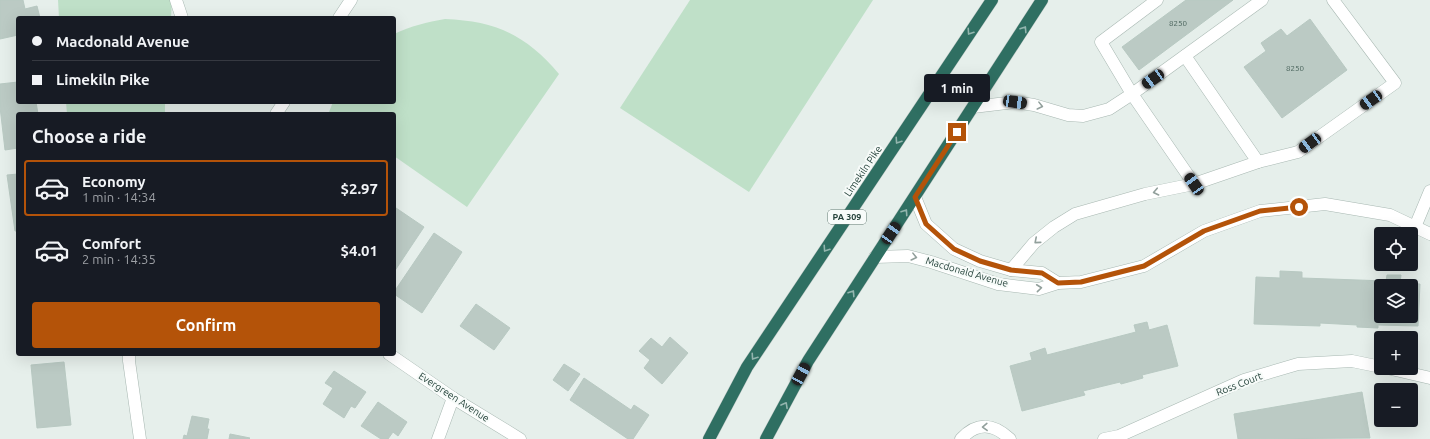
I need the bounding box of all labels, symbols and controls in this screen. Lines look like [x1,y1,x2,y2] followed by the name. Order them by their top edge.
[1169,19,1188,28] house number: 8250
[1019,26,1027,33] one-way arrow
[968,28,975,35] one-way arrow
[56,33,189,50] text: Macdonald Avenue
[1286,64,1305,73] house number: 8250
[1140,67,1166,91] car
[56,71,150,88] text: Limekiln Pike
[924,74,990,102] callout: 1 min
[941,81,973,95] text: 1 min
[1358,88,1384,112] car
[1002,94,1028,110] car
[1037,102,1043,110] one-way arrow
[948,123,966,141] route end
[32,126,146,146] text: Choose a ride
[1297,131,1323,155] car
[896,136,903,143] one-way arrow
[842,144,884,198] street label: Limekiln Pike
[34,170,70,206] icon: car
[1182,171,1206,197] car
[82,173,146,190] text: Economy
[340,180,378,197] text: $2.97
[1153,187,1159,195] one-way arrow
[82,190,156,204] text: 1 min · 14:34
[1290,198,1308,216] route start
[828,210,866,224] road number: PA 309
[900,210,907,217] one-way arrow
[879,220,903,246] car
[1374,227,1418,427] map controls
[1374,227,1418,271] button: locate
[34,232,70,268] icon: car
[82,235,141,252] text: Comfort
[1035,236,1042,243] one-way arrow
[340,242,378,259] text: $4.01
[823,245,831,252] one-way arrow
[82,252,156,266] text: 2 min · 14:35
[911,253,917,261] one-way arrow
[924,255,1010,289] street label: Macdonald Avenue
[1374,279,1418,323] button: layers
[1036,283,1043,292] one-way arrow
[847,291,854,298] one-way arrow
[32,302,380,348] button: Confirm
[1374,331,1418,375] button: +
[751,353,759,360] one-way arrow
[790,361,812,387] car
[417,370,491,424] street label: Evergreen Avenue
[1214,370,1264,398] street label: Ross Court
[1374,383,1418,427] button: −
[780,402,787,409] one-way arrow
[982,423,988,432] one-way arrow

